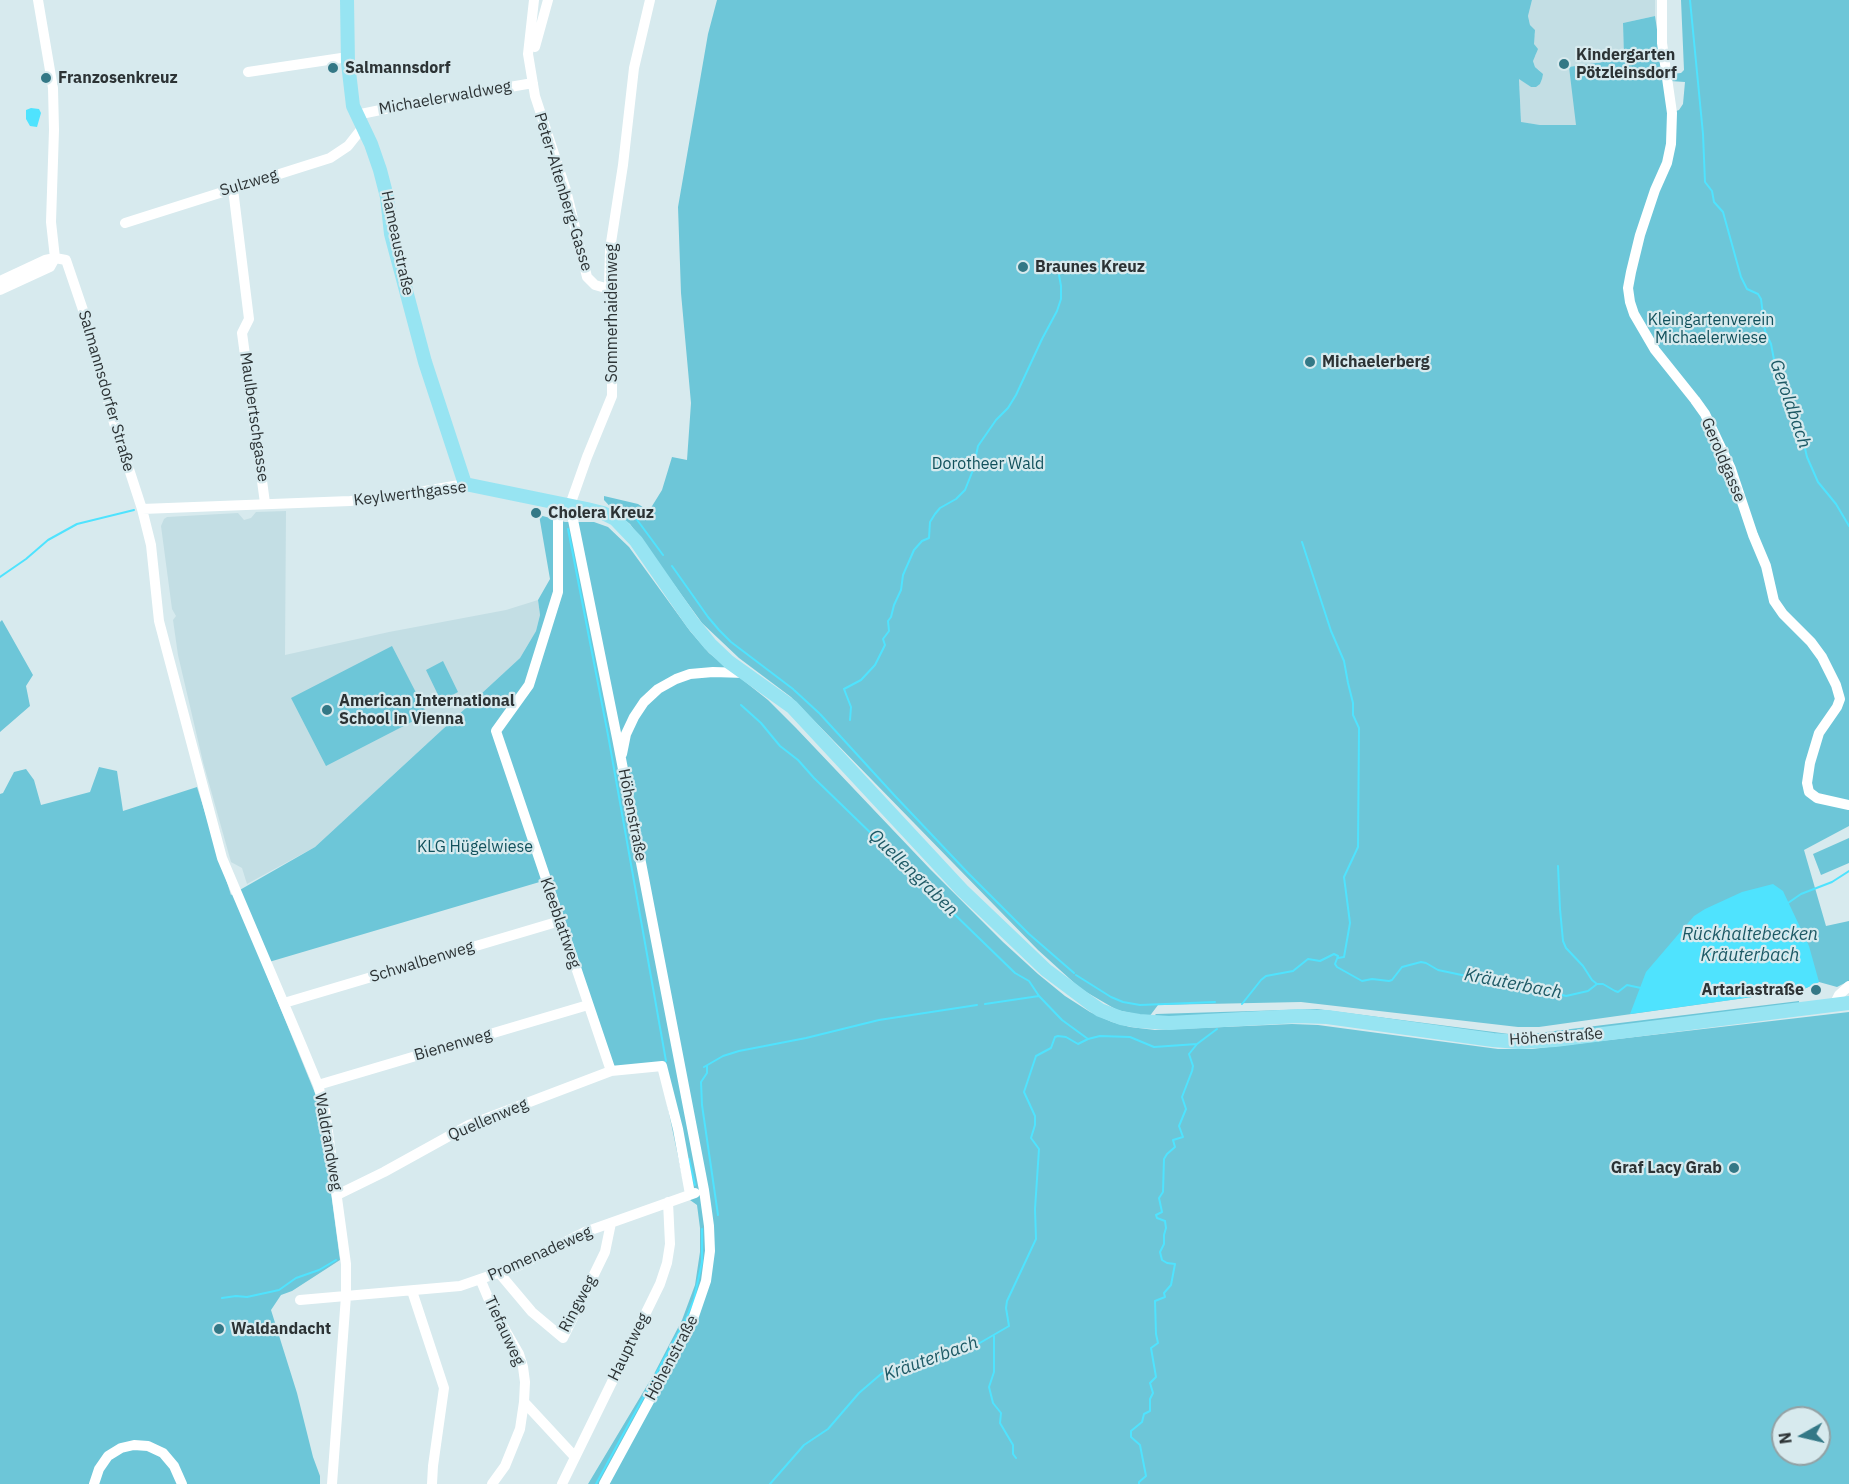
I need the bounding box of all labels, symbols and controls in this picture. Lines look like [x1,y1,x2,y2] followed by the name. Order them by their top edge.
[1576,45,1677,83] place label: Kindergarten Pötzleinsdorf
[1557,57,1571,71] marker: Kindergarten Pötzleinsdorf
[345,58,451,78] place label: Salmannsdorf
[326,61,340,75] marker: Salmannsdorf
[58,68,178,88] place label: Franzosenkreuz
[39,71,53,85] marker: Franzosenkreuz
[377,77,513,119] street label: Michaelerwaldweg
[530,110,596,274] street label: Peter-Altenberg-Gasse
[218,165,280,201] street label: Sulzweg
[376,189,418,297] street label: Hameaustraße
[602,244,622,382] street label: Sommerhaidenweg
[1035,257,1145,277] place label: Braunes Kreuz
[1016,260,1030,274] marker: Braunes Kreuz
[74,308,138,474] street label: Salmannsdorfer Straße
[1648,310,1774,348] park label: Kleingartenverein Michaelerwiese
[235,351,273,483] street label: Maulbertschgasse
[1322,352,1430,372] place label: Michaelerberg
[1303,355,1317,369] marker: Michaelerberg
[1765,357,1815,451] water label: Geroldbach
[1697,415,1749,505] street label: Geroldgasse
[932,454,1044,474] park label: Dorotheer Wald
[352,478,468,510] street label: Keylwerthgasse
[548,503,654,523] place label: Cholera Kreuz
[529,506,543,520] marker: Cholera Kreuz
[339,691,515,729] place label: American International School in Vienna
[320,703,334,717] marker: American International School in Vienna
[614,767,650,863] street label: Höhenstraße
[864,825,962,921] water label: Quellengraben
[417,837,533,857] park label: KLG Hügelwiese
[535,875,585,971] street label: Kleeblattweg
[1682,924,1818,966] water label: Rückhaltebecken Kräuterbach
[368,937,476,987] street label: Schwalbenweg
[1462,964,1564,1004] water label: Kräuterbach
[1702,980,1804,1000] place label: Artariastraße
[1809,983,1823,997] marker: Artariastraße
[1508,1024,1604,1050] street label: Höhenstraße
[412,1025,494,1065] street label: Bienenweg
[310,1092,346,1192] street label: Waldrandweg
[445,1095,531,1145] street label: Quellenweg
[1611,1158,1722,1178] place label: Graf Lacy Grab
[1727,1161,1741,1175] marker: Graf Lacy Grab
[485,1222,595,1286] street label: Promenadeweg
[555,1272,601,1336] street label: Ringweg
[480,1293,528,1369] street label: Tiefauweg
[604,1310,654,1384] street label: Hauptweg
[641,1312,703,1404] street label: Höhenstraße
[231,1319,331,1339] place label: Waldandacht
[212,1322,226,1336] marker: Waldandacht
[881,1332,981,1386] water label: Kräuterbach
[1771,1406,1831,1466] north arrow
[1774,1431,1796,1445] text: N

